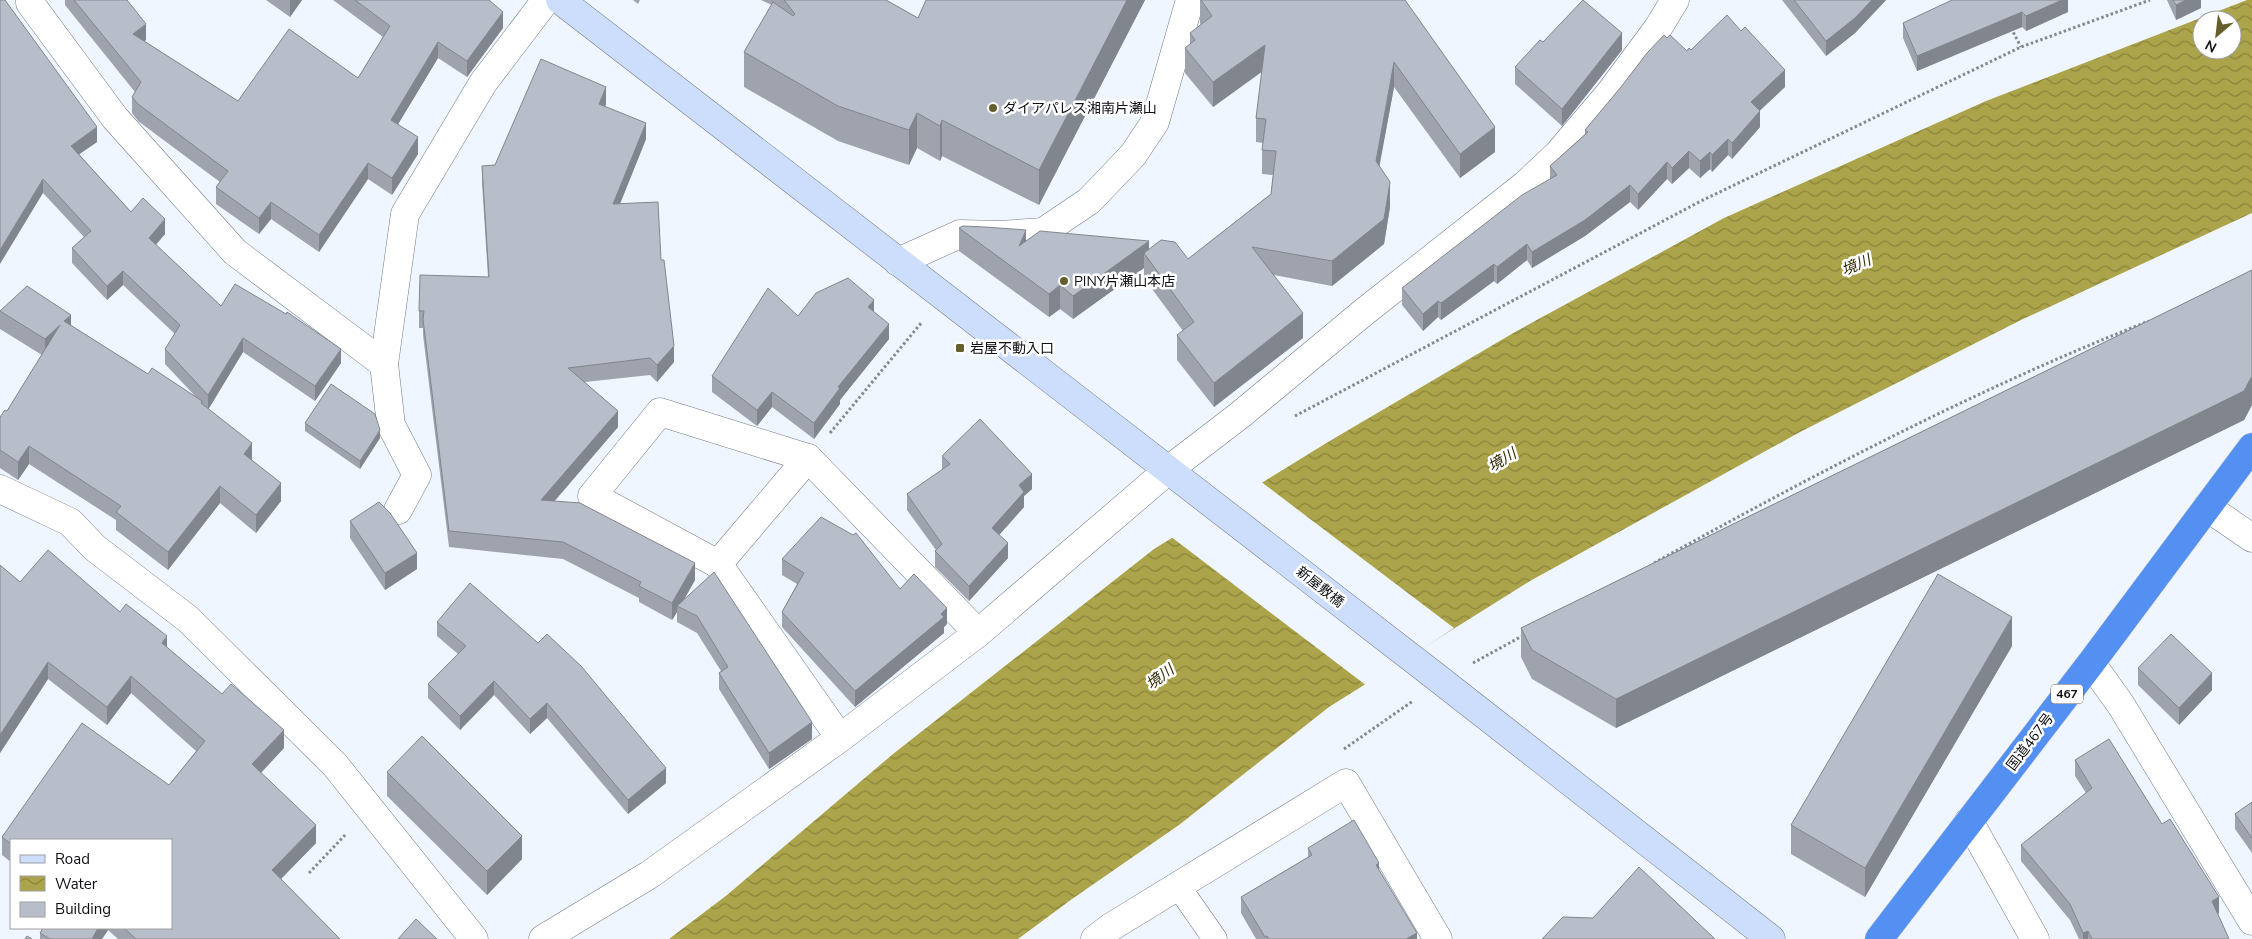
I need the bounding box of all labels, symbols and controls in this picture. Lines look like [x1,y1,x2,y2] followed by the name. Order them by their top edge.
[2192,10,2242,60] north arrow
[2202,35,2220,57] text: N
[1003,99,1157,118] place label: ダイアパレス湘南片瀬山
[987,102,999,114] marker: ダイアパレス湘南片瀬山
[1838,249,1876,280] water label: 境川
[1074,272,1175,291] place label: PINY片瀬山本店
[1058,275,1070,287] marker: PINY片瀬山本店
[970,339,1054,358] place label: 岩屋不動入口
[954,342,966,354] marker: 岩屋不動入口
[1484,443,1522,476] water label: 境川
[1292,562,1348,612] street label: 新屋敷橋
[1142,659,1180,694] water label: 境川
[2051,684,2083,704] road number: 467
[2002,709,2058,775] street label: 国道467号
[10,839,172,929] legend
[55,849,90,869] text: Road
[55,874,98,894] text: Water
[55,899,111,919] text: Building

